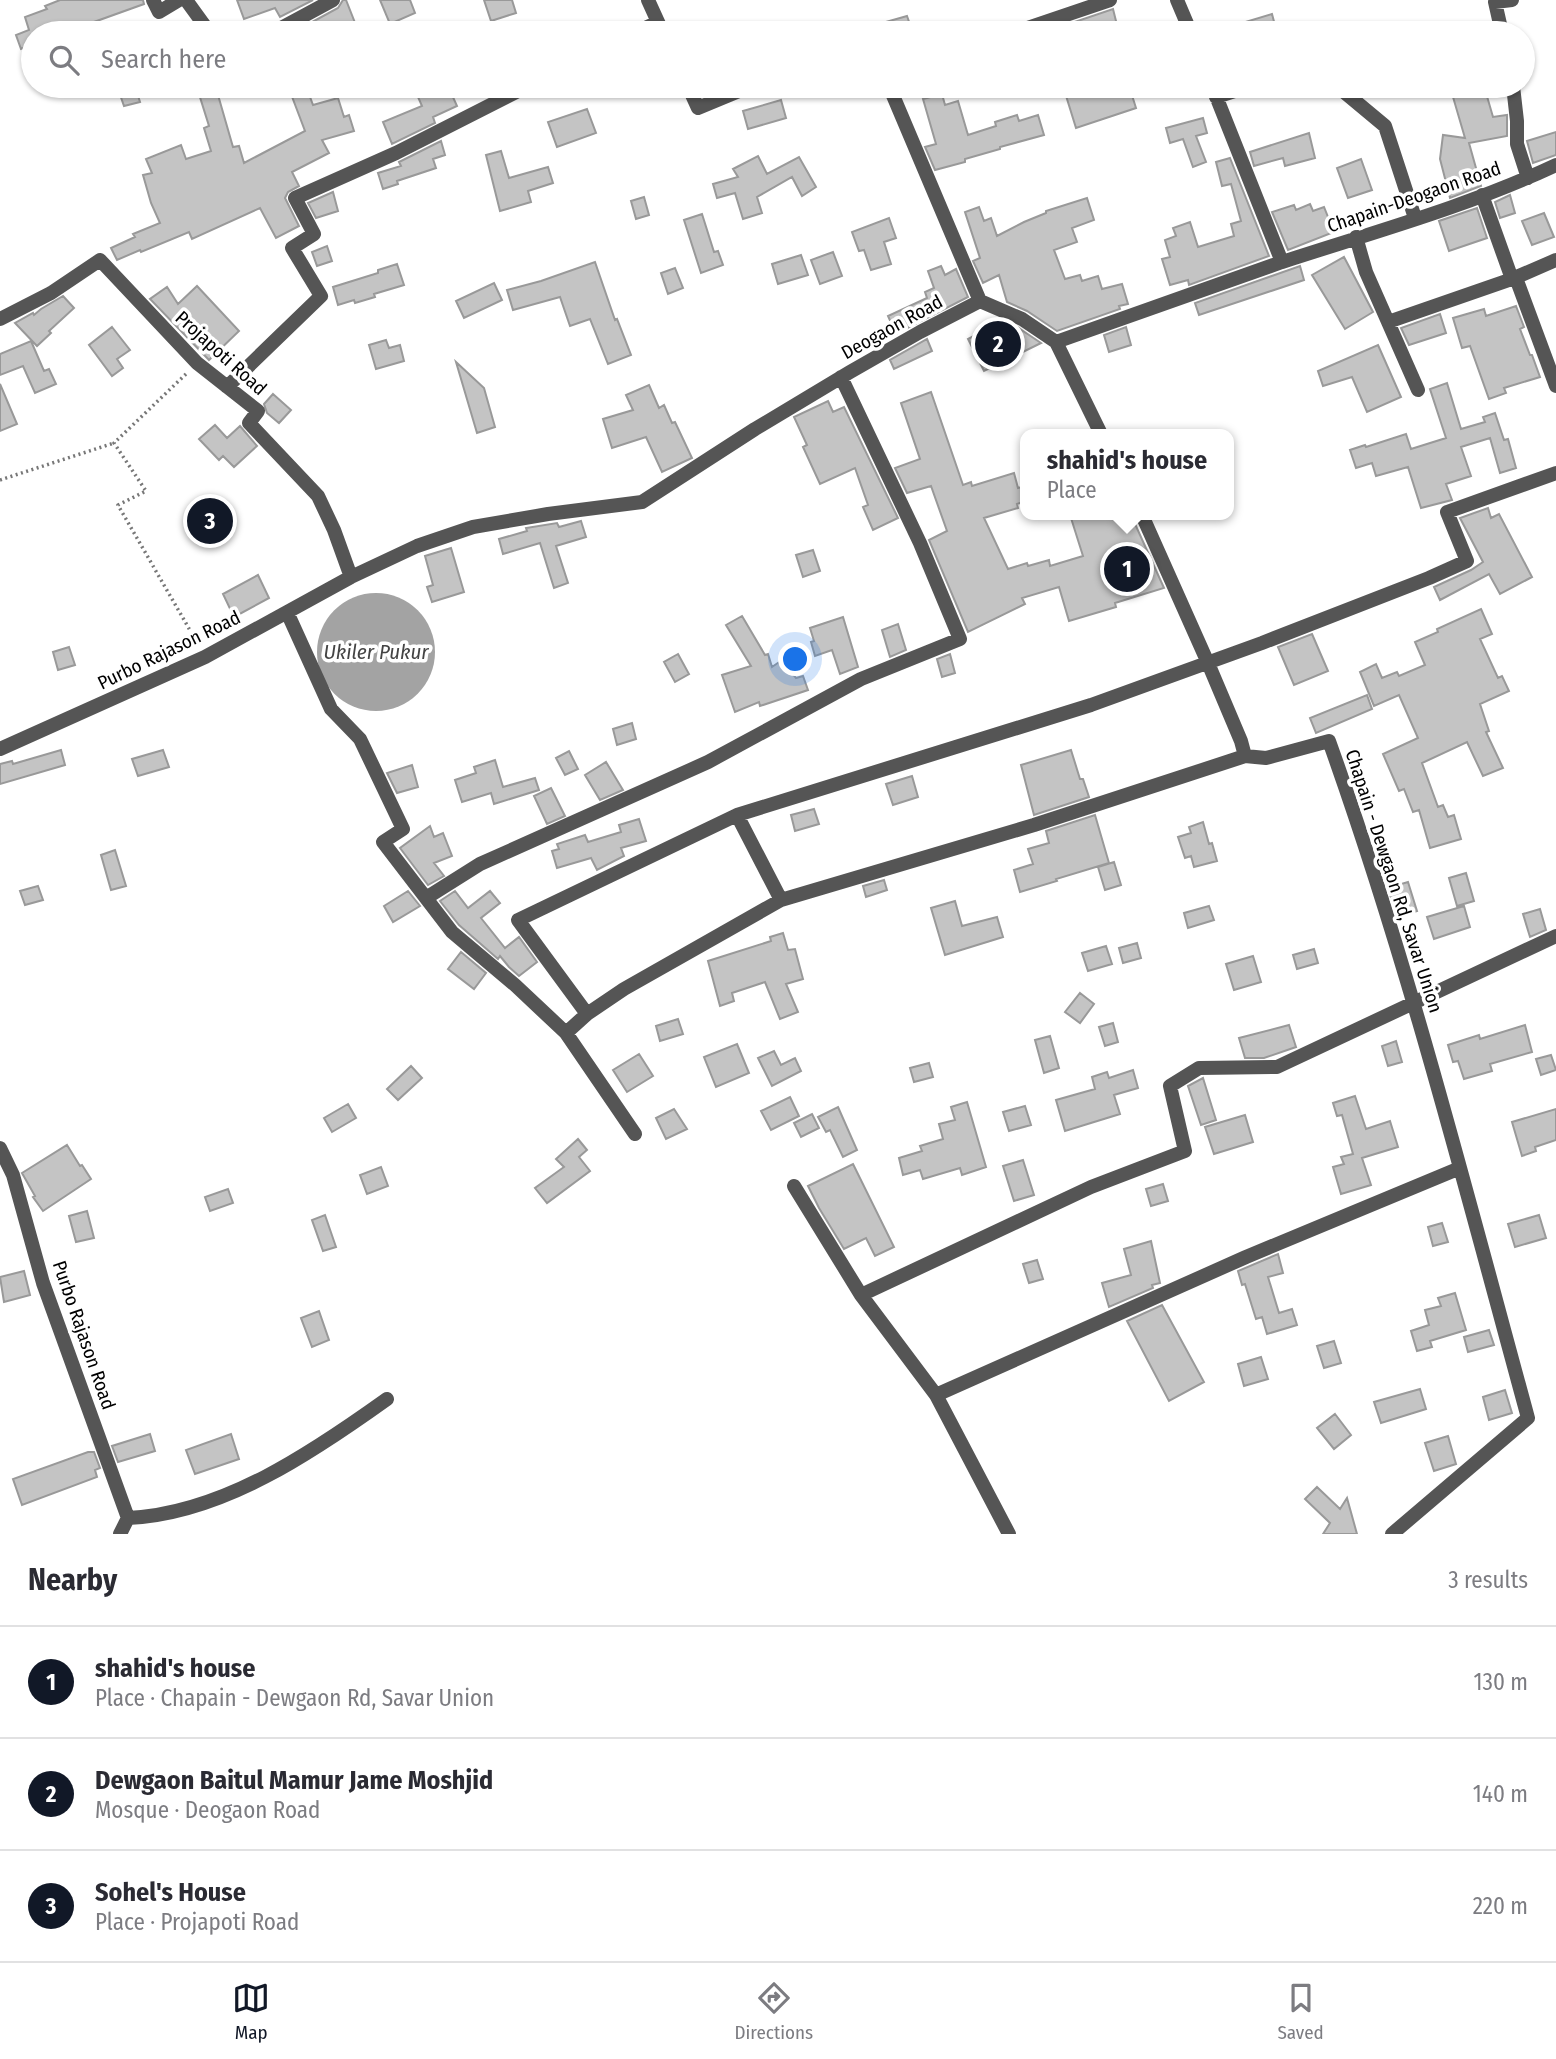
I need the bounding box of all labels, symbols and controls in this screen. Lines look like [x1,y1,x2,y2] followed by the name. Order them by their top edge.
[21,21,1535,98] search box
[45,41,83,79] icon: search
[101,44,226,75] text: Search here
[1324,156,1504,238] street label: Chapain-Deogaon Road
[837,290,947,364] street label: Deogaon Road
[171,306,271,400] street label: Projapoti Road
[975,318,1021,370] pin: 2
[1020,429,1234,520] popup
[1047,445,1207,476] text: shahid's house
[1047,476,1097,504] text: Place
[187,495,233,547] pin: 3
[1104,543,1150,595] pin: 1
[94,606,244,694] street label: Purbo Rajason Road
[323,639,429,665] water label: Ukiler Pukur
[778,642,812,676] your location
[1340,746,1448,1016] street label: Chapain - Dewgaon Rd, Savar Union
[48,1258,120,1412] street label: Purbo Rajason Road
[28,1562,117,1598] text: Nearby
[1448,1566,1528,1594] text: 3 results
[95,1653,255,1684] text: shahid's house
[46,1668,56,1696] text: 1
[1474,1668,1528,1696] text: 130 m
[95,1684,494,1712] text: Place · Chapain - Dewgaon Rd, Savar Union
[95,1765,493,1796] text: Dewgaon Baitul Mamur Jame Moshjid
[46,1780,56,1808] text: 2
[1473,1780,1528,1808] text: 140 m
[95,1796,320,1824] text: Mosque · Deogaon Road
[95,1877,246,1908] text: Sohel's House
[46,1892,56,1920] text: 3
[1473,1892,1528,1920] text: 220 m
[95,1908,299,1936] text: Place · Projapoti Road
[232,1979,270,2044] tab: Map
[734,1979,813,2044] tab: Directions
[1277,1979,1324,2044] tab: Saved

